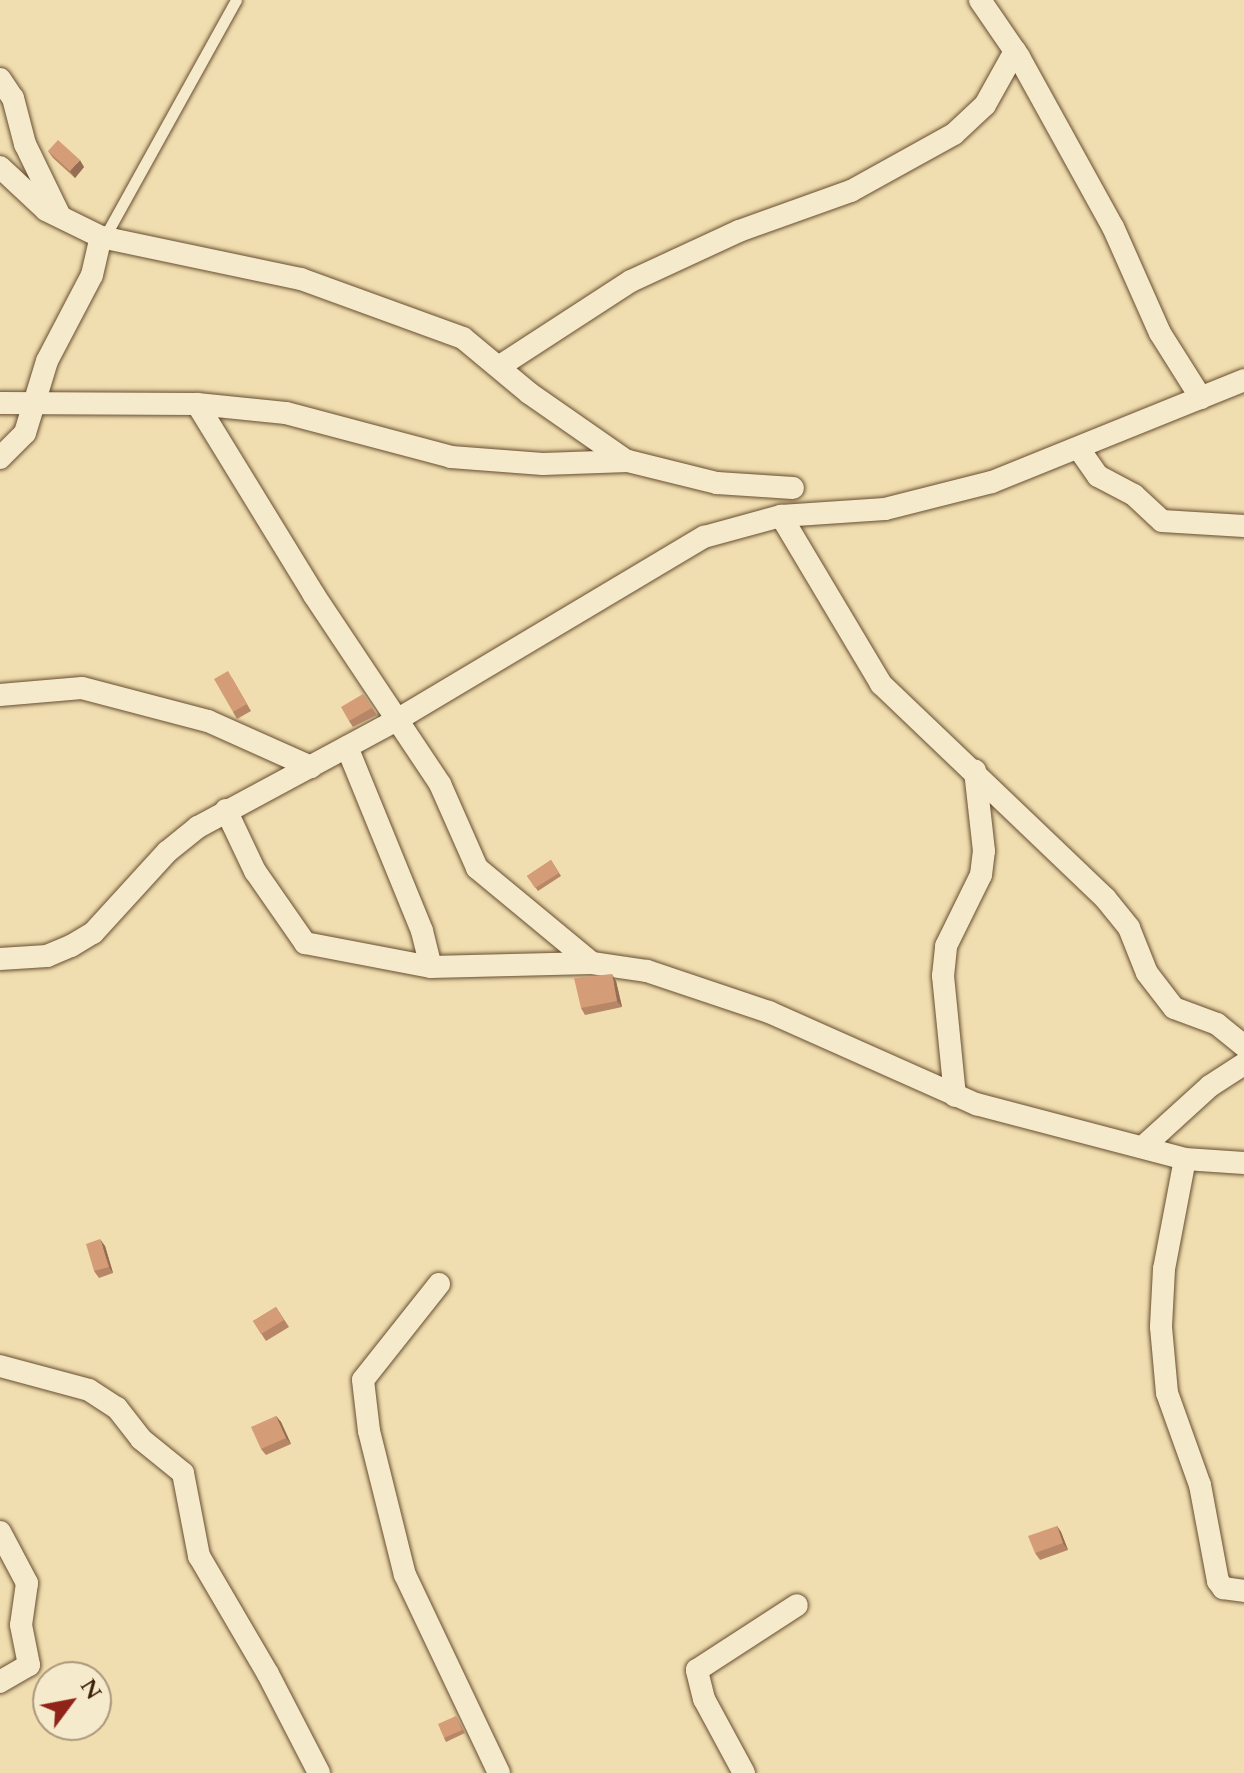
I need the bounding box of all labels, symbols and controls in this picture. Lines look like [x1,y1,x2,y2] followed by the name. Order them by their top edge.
[32,1661,112,1741] north arrow
[73,1673,108,1705] text: N

